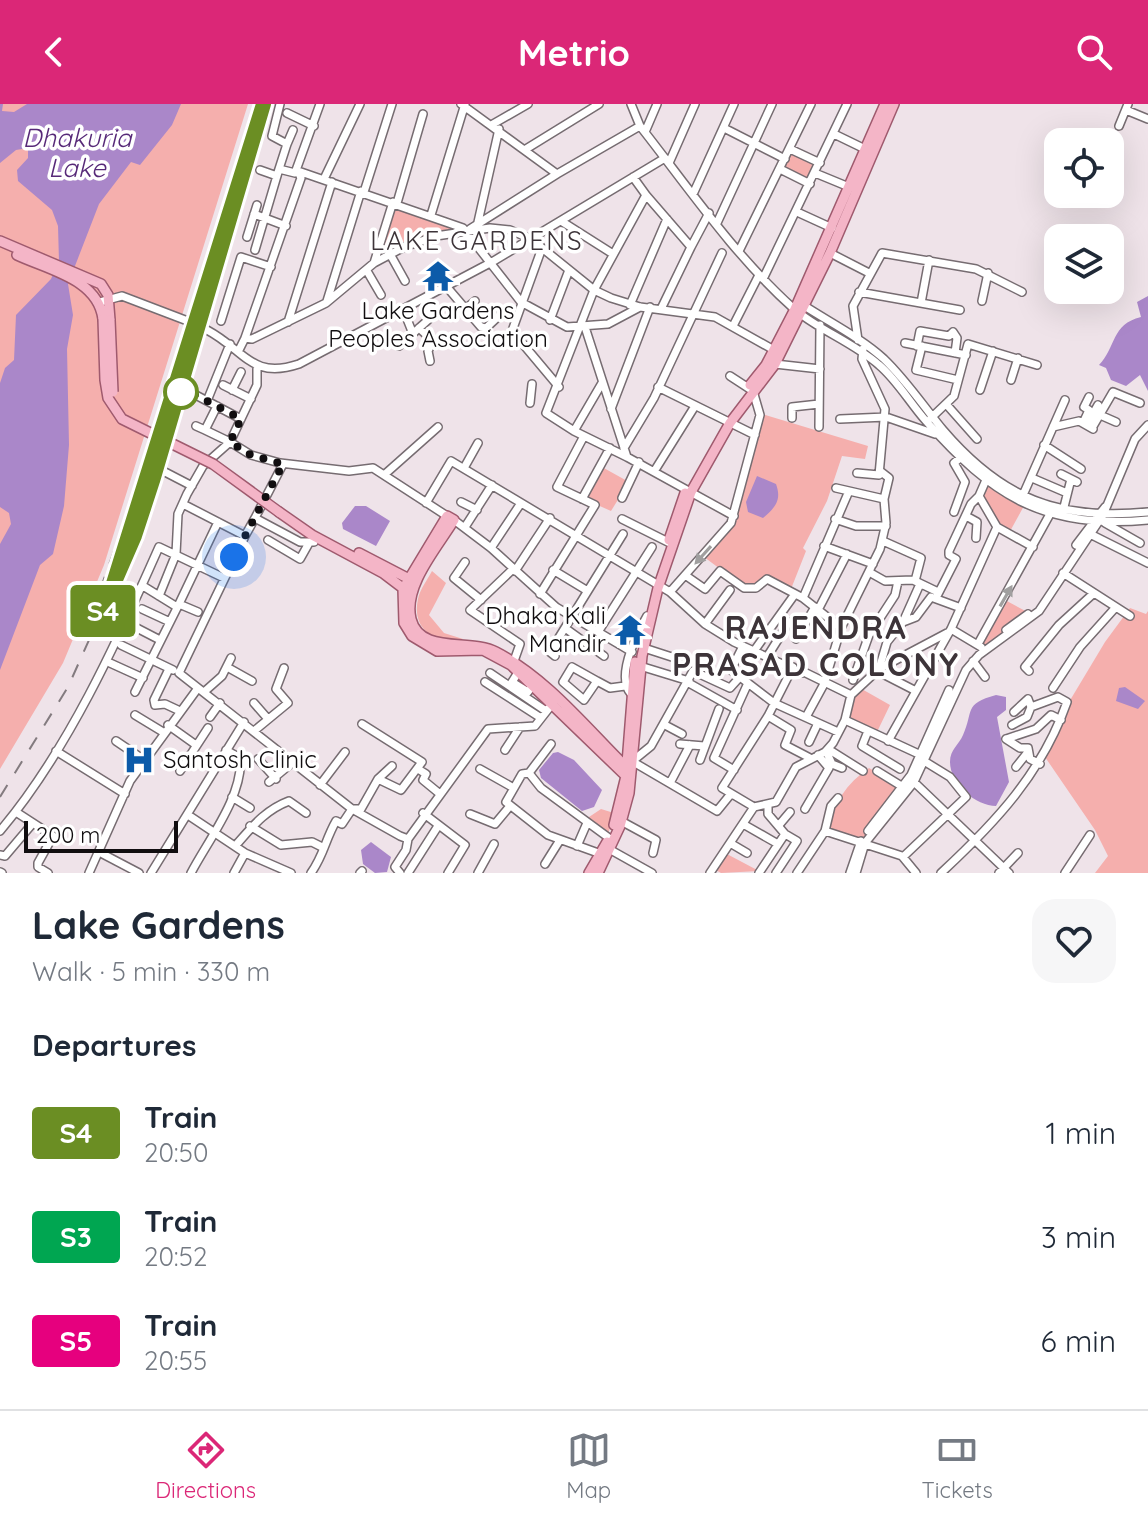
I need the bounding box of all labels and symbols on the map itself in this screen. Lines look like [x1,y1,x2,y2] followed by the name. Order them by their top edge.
[22,121,133,184] water label: Dhakuria Lake
[370,224,584,257] district label: LAKE GARDENS
[421,259,455,293] temple icon: Lake Gardens Peoples Association
[328,295,548,353] place label: Lake Gardens Peoples Association
[164,375,198,409] unlabelled marker
[214,537,254,577] your location
[695,544,712,564] one-way arrow
[67,585,139,637] line badge: S4
[999,585,1013,607] one-way arrow
[485,600,606,658] place label: Dhaka Kali Mandir
[672,607,960,684] district label: RAJENDRA PRASAD COLONY
[613,613,647,647] temple icon: Dhaka Kali Mandir
[122,743,156,777] hospital icon: Santosh Clinic
[163,744,317,774] place label: Santosh Clinic
[24,817,178,853] scale bar

